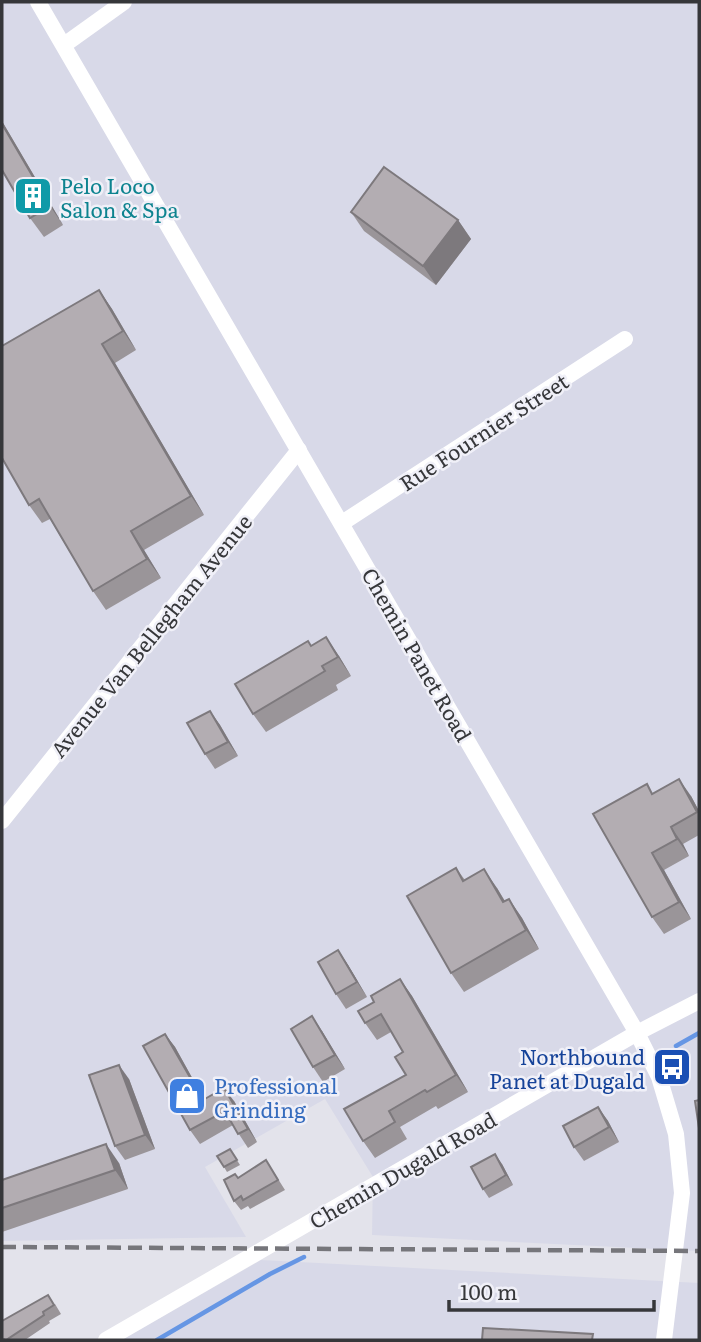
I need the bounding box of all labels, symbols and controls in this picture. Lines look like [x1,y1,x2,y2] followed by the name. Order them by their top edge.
[60,169,179,224] place label: Pelo Loco Salon & Spa
[12,175,54,217] building icon: Pelo Loco Salon & Spa
[392,364,574,497] street label: Rue Fournier Street
[42,507,258,763] street label: Avenue Van Bellegham Avenue
[356,561,481,747] street label: Chemin Panet Road
[489,1040,645,1095] place label: Northbound Panet at Dugald
[651,1046,693,1088] bus stop icon: Northbound Panet at Dugald
[214,1069,338,1124] place label: Professional Grinding
[166,1075,208,1117] shop icon: Professional Grinding
[303,1103,501,1235] street label: Chemin Dugald Road
[449,1268,654,1312] scale bar
[460,1275,517,1306] text: 100 m

